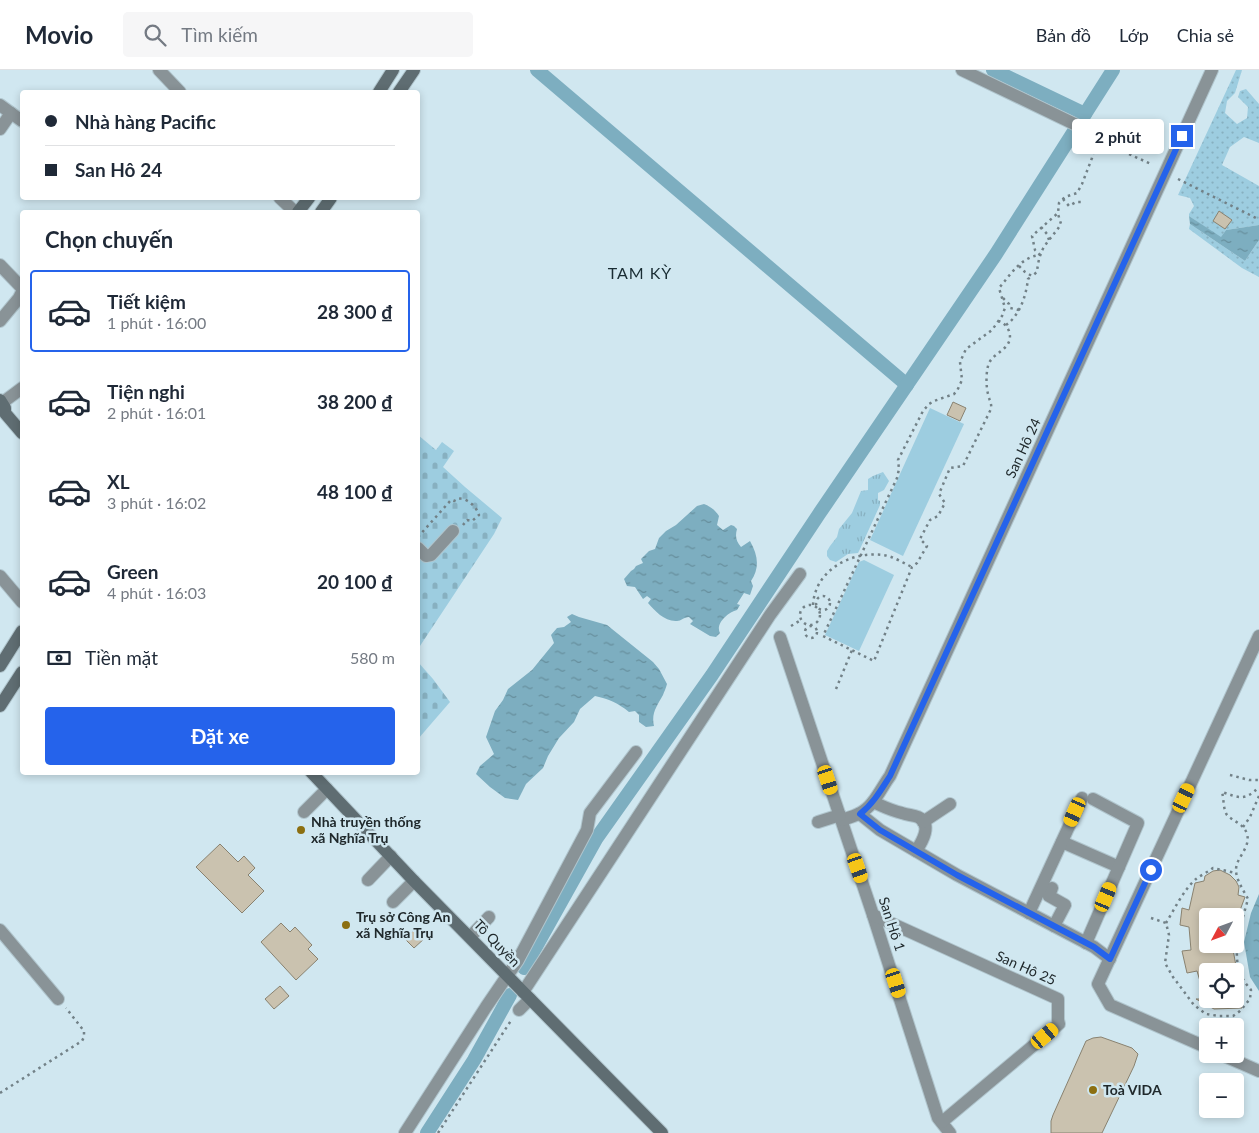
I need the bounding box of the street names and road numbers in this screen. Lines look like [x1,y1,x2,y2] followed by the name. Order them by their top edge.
[1001,415,1044,480] street label: San Hô 24
[876,895,909,953] street label: San Hô 1
[471,915,524,970] street label: Tô Quyền
[993,947,1059,988] street label: San Hô 25

